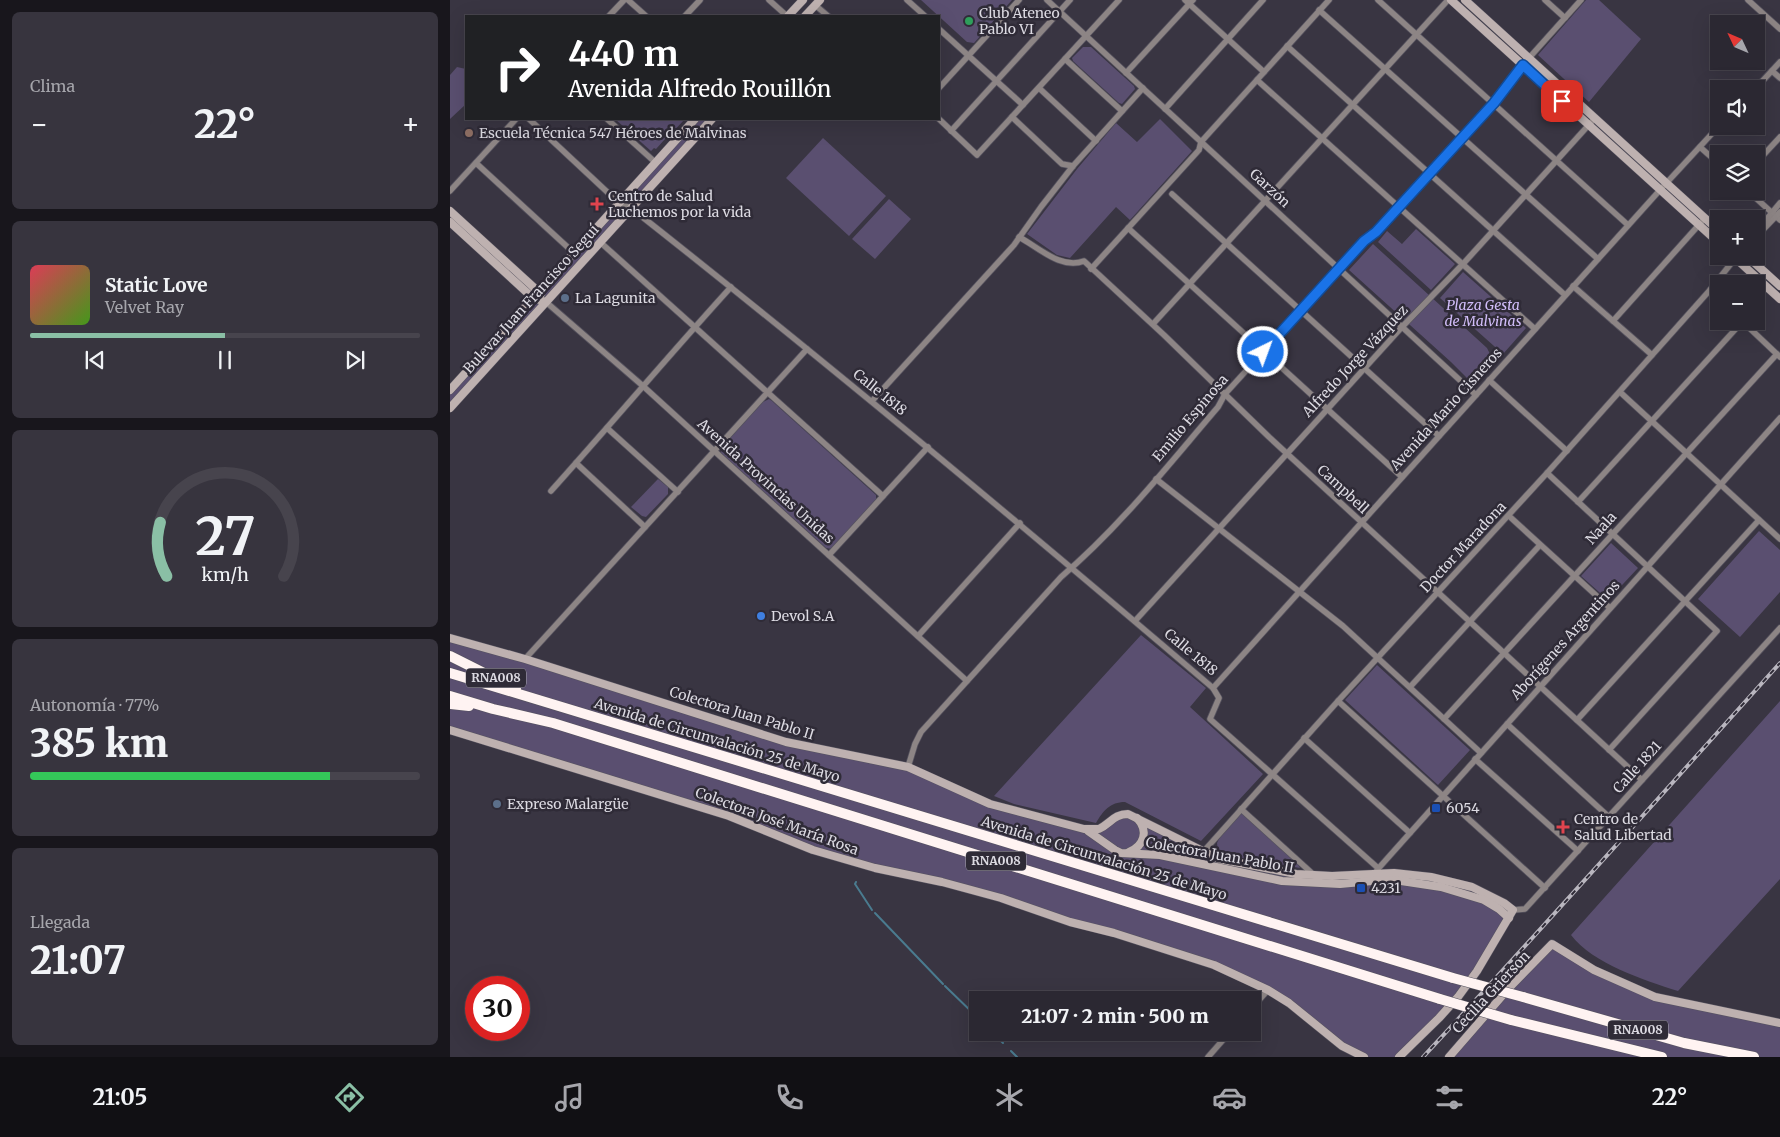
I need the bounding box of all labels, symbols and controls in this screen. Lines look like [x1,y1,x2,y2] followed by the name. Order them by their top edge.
[979,4,1060,38] place label: Club Ateneo Pablo VI
[963,15,975,27] marker: Club Ateneo Pablo VI
[1710,15,1765,70] north arrow
[1710,15,1765,330] map controls
[568,32,679,76] text: 440 m
[485,35,550,100] icon: right
[568,75,831,103] text: Avenida Alfredo Rouillón
[30,76,75,96] text: Clima
[1541,80,1583,122] pin
[1710,80,1765,135] button: sound
[1548,87,1576,115] icon: arrive
[194,101,256,148] text: 22°
[30,106,49,142] text: −
[401,106,420,142] text: +
[479,124,747,142] place label: Escuela Técnica 547 Héroes de Malvinas
[463,127,475,139] marker: Escuela Técnica 547 Héroes de Malvinas
[1710,145,1765,200] button: layers
[1246,165,1294,211] street label: Garzón
[608,187,752,221] place label: Centro de Salud Luchemos por la vida
[590,197,604,211] marker: Centro de Salud Luchemos por la vida
[1710,210,1765,265] button: +
[459,221,603,377] street label: Bulevar Juan Francisco Seguí
[105,273,208,297] text: Static Love
[1710,275,1765,330] button: −
[575,289,656,307] place label: La Lagunita
[559,292,571,304] marker: La Lagunita
[1444,296,1522,330] park label: Plaza Gesta de Malvinas
[105,297,184,317] text: Velvet Ray
[1298,301,1412,422] street label: Alfredo Jorge Vázquez
[1236,325,1288,377] position arrow
[1386,344,1506,475] street label: Avenida Mario Cisneros
[81,346,109,374] icon: previous
[211,346,239,374] icon: pause
[341,346,369,374] icon: next
[849,365,911,419] street label: Calle 1818
[1148,370,1232,465] street label: Emilio Espinosa
[693,414,838,547] street label: Avenida Provincias Unidas
[1314,461,1373,518] street label: Campbell
[1416,497,1510,596] street label: Doctor Maradona
[195,504,255,569] text: 27
[1582,508,1621,548] street label: Naala
[201,563,249,586] text: km/h
[1506,576,1624,704] street label: Aborígenes Argentinos
[771,607,835,625] place label: Devol S.A
[755,610,767,622] marker: Devol S.A
[1161,624,1221,680] street label: Calle 1818
[466,668,526,688] road number: RNA008
[667,682,817,744] street label: Colectora Juan Pablo II
[591,694,842,786] street label: Avenida de Circunvalación 25 de Mayo
[30,695,159,715] text: Autonomía · 77%
[30,720,168,767] text: 385 km
[1609,737,1665,797] street label: Calle 1821
[693,783,861,859] street label: Colectora José María Rosa
[507,795,629,813] place label: Expreso Malargüe
[491,798,503,810] marker: Expreso Malargüe
[1446,799,1480,817] place label: 6054
[1430,802,1442,814] marker: 6054
[1574,810,1672,844] place label: Centro de Salud Libertad
[978,812,1229,904] street label: Avenida de Circunvalación 25 de Mayo
[1556,820,1570,834] marker: Centro de Salud Libertad
[1144,833,1296,877] street label: Colectora Juan Pablo II
[966,851,1026,870] road number: RNA008
[1371,879,1401,897] place label: 4231
[1355,882,1367,894] marker: 4231
[30,912,90,932] text: Llegada
[30,937,126,984] text: 21:07
[1448,947,1534,1037] street label: Cecilia Grierson
[465,976,530,1041] speed limit sign: 30
[1021,1004,1209,1028] text: 21:07 · 2 min · 500 m
[1608,1020,1668,1040] road number: RNA008
[332,1080,367,1115] icon: directions
[552,1080,587,1115] icon: music
[772,1080,807,1115] icon: phone
[992,1080,1027,1115] icon: climate
[1212,1080,1247,1115] icon: car
[1432,1080,1467,1115] icon: filters
[92,1083,147,1111] text: 21:05
[1652,1083,1688,1111] text: 22°

